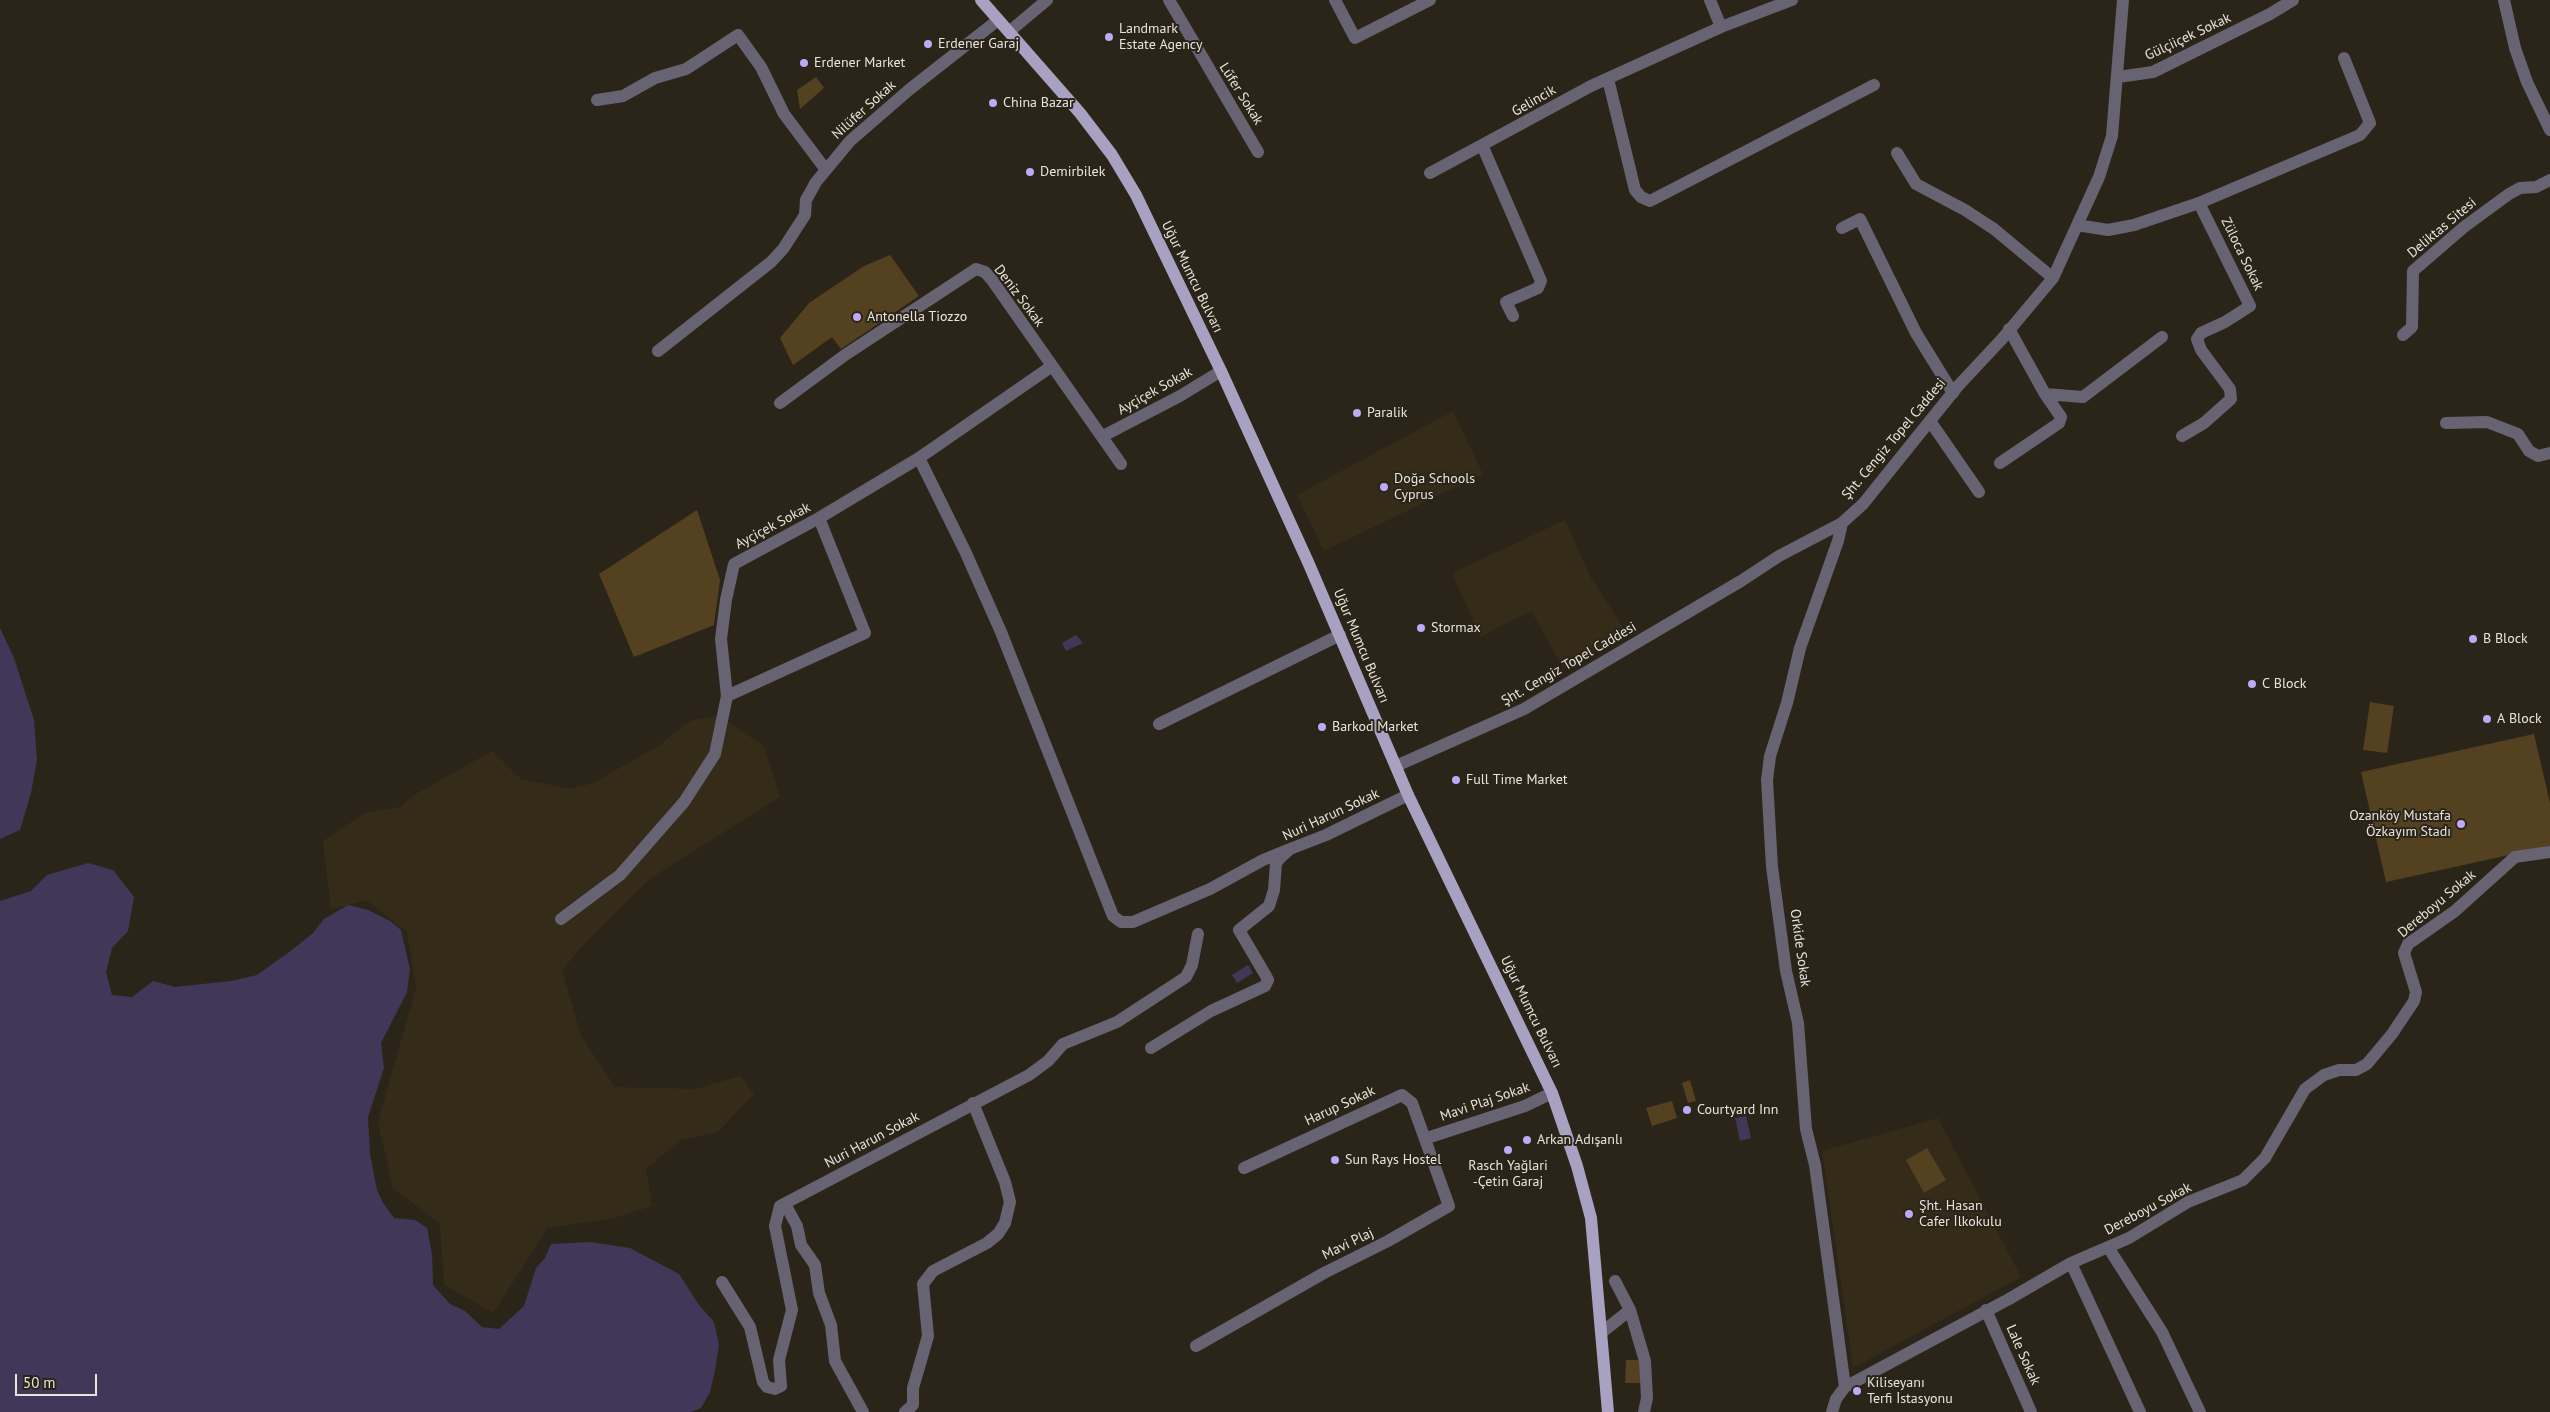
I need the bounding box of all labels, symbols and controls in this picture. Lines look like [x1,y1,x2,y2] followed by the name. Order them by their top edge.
[2142,10,2234,64] street label: Gülçiiçek Sokak
[1119,21,1202,54] place label: Landmark Estate Agency
[1103,31,1115,43] marker: Landmark Estate Agency
[938,36,1019,52] place label: Erdener Garaj
[922,38,934,50] marker: Erdener Garaj
[814,55,905,71] place label: Erdener Market
[798,57,810,69] marker: Erdener Market
[1215,60,1267,128] street label: Lűfer Sokak
[829,77,899,143] street label: Nilüfer Sokak
[1509,82,1559,120] street label: Gelincik
[1003,95,1074,111] place label: China Bazar
[987,97,999,109] marker: China Bazar
[1040,164,1105,180] place label: Demirbilek
[1024,166,1036,178] marker: Demirbilek
[2404,194,2480,262] street label: Deliktas Sitesi
[2217,215,2267,293] street label: Züloca Sokak
[1158,218,1226,336] street label: Uğur Mumcu Bulvarı
[990,262,1048,330] street label: Deniz Sokak
[867,309,967,325] place label: Antonella Tiozzo
[851,311,863,323] marker: Antonella Tiozzo
[1115,364,1195,418] street label: Ayçiçek Sokak
[1838,375,1950,503] street label: Şht. Cengiz Topel Caddesi
[1367,405,1408,421] place label: Paralik
[1351,407,1363,419] marker: Paralik
[1394,471,1475,504] place label: Doğa Schools Cyprus
[1378,481,1390,493] marker: Doğa Schools Cyprus
[732,499,814,553] street label: Ayçiçek Sokak
[1329,586,1393,706] street label: Uğur Mumcu Bulvarı
[1499,619,1639,709] street label: Şht. Cengiz Topel Caddesi
[1431,620,1481,636] place label: Stormax
[1415,622,1427,634] marker: Stormax
[2483,631,2528,647] place label: B Block
[2467,633,2479,645] marker: B Block
[2262,676,2307,692] place label: C Block
[2246,678,2258,690] marker: C Block
[2497,711,2542,727] place label: A Block
[2481,713,2493,725] marker: A Block
[1332,719,1418,735] place label: Barkod Market
[1316,721,1328,733] marker: Barkod Market
[1466,772,1568,788] place label: Full Time Market
[1450,774,1462,786] marker: Full Time Market
[1280,785,1382,845] street label: Nuri Harun Sokak
[2349,808,2451,840] place label: Ozanköy Mustafa Özkayım Stadı
[2455,818,2467,830] marker: Ozanköy Mustafa Özkayım Stadı
[2395,867,2479,941] street label: Dereboyu Sokak
[1786,908,1814,988] street label: Orkide Sokak
[1497,953,1565,1071] street label: Uğur Mumcu Bulvarı
[1438,1079,1532,1125] street label: Mavi Plaj Sokak
[1302,1082,1378,1130] street label: Harup Sokak
[1697,1102,1778,1118] place label: Courtyard Inn
[1681,1104,1693,1116] marker: Courtyard Inn
[822,1108,922,1172] street label: Nuri Harun Sokak
[1537,1132,1623,1148] place label: Arkan Adışanlı
[1521,1134,1533,1146] marker: Arkan Adışanlı
[1502,1144,1514,1156] marker: Rasch Yağlari -Çetin Garaj
[1345,1152,1441,1168] place label: Sun Rays Hostel
[1329,1154,1341,1166] marker: Sun Rays Hostel
[1468,1158,1548,1190] place label: Rasch Yağlari -Çetin Garaj
[2102,1179,2194,1239] street label: Dereboyu Sokak
[1919,1198,2002,1230] place label: Şht. Hasan Cafer İlkokulu
[1903,1208,1915,1220] marker: Şht. Hasan Cafer İlkokulu
[1320,1224,1376,1264] street label: Mavi Plaj
[2002,1322,2044,1388] street label: Lale Sokak
[18,1364,100,1396] scale bar
[23,1373,56,1392] text: 50 m
[1867,1375,1953,1408] place label: Kiliseyanı Terfi İstasyonu
[1851,1385,1863,1397] marker: Kiliseyanı Terfi İstasyonu

